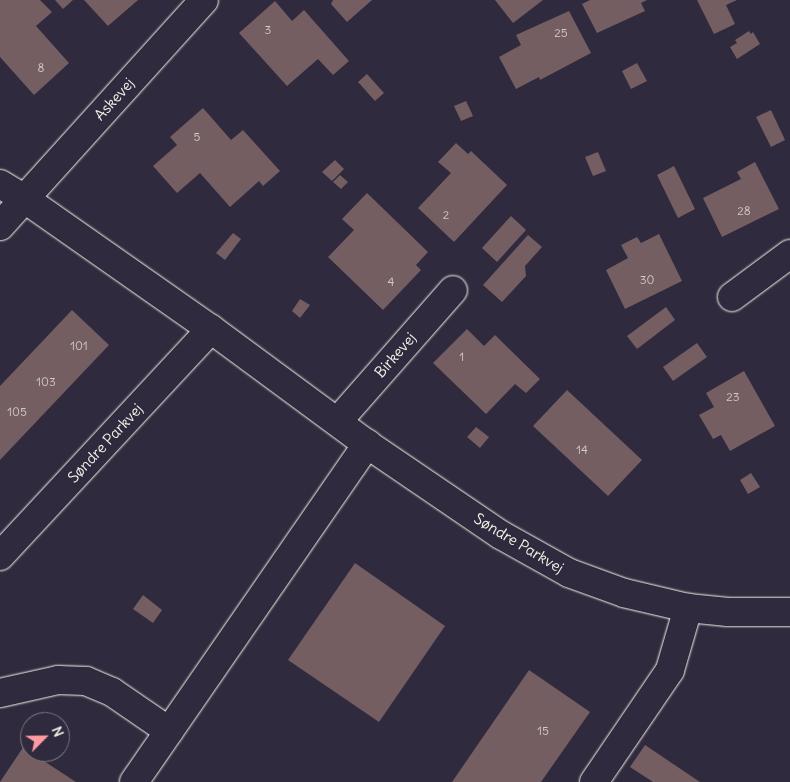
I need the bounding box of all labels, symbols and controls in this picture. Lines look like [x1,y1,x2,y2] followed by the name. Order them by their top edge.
[265,23,271,37] house number: 3
[554,26,568,40] house number: 25
[38,61,44,75] house number: 8
[90,74,138,124] street label: Askevej
[194,130,200,144] house number: 5
[737,204,751,218] house number: 28
[443,208,449,222] house number: 2
[640,273,654,287] house number: 30
[388,275,394,289] house number: 4
[371,329,419,381] street label: Birkevej
[70,339,88,353] house number: 101
[460,350,464,364] house number: 1
[36,375,56,389] house number: 103
[726,390,740,404] house number: 23
[64,400,146,486] street label: Søndre Parkvej
[7,405,27,419] house number: 105
[576,443,588,457] house number: 14
[471,509,567,577] street label: Søndre Parkvej
[20,712,70,762] north arrow
[48,724,68,740] text: N
[537,724,549,738] house number: 15

